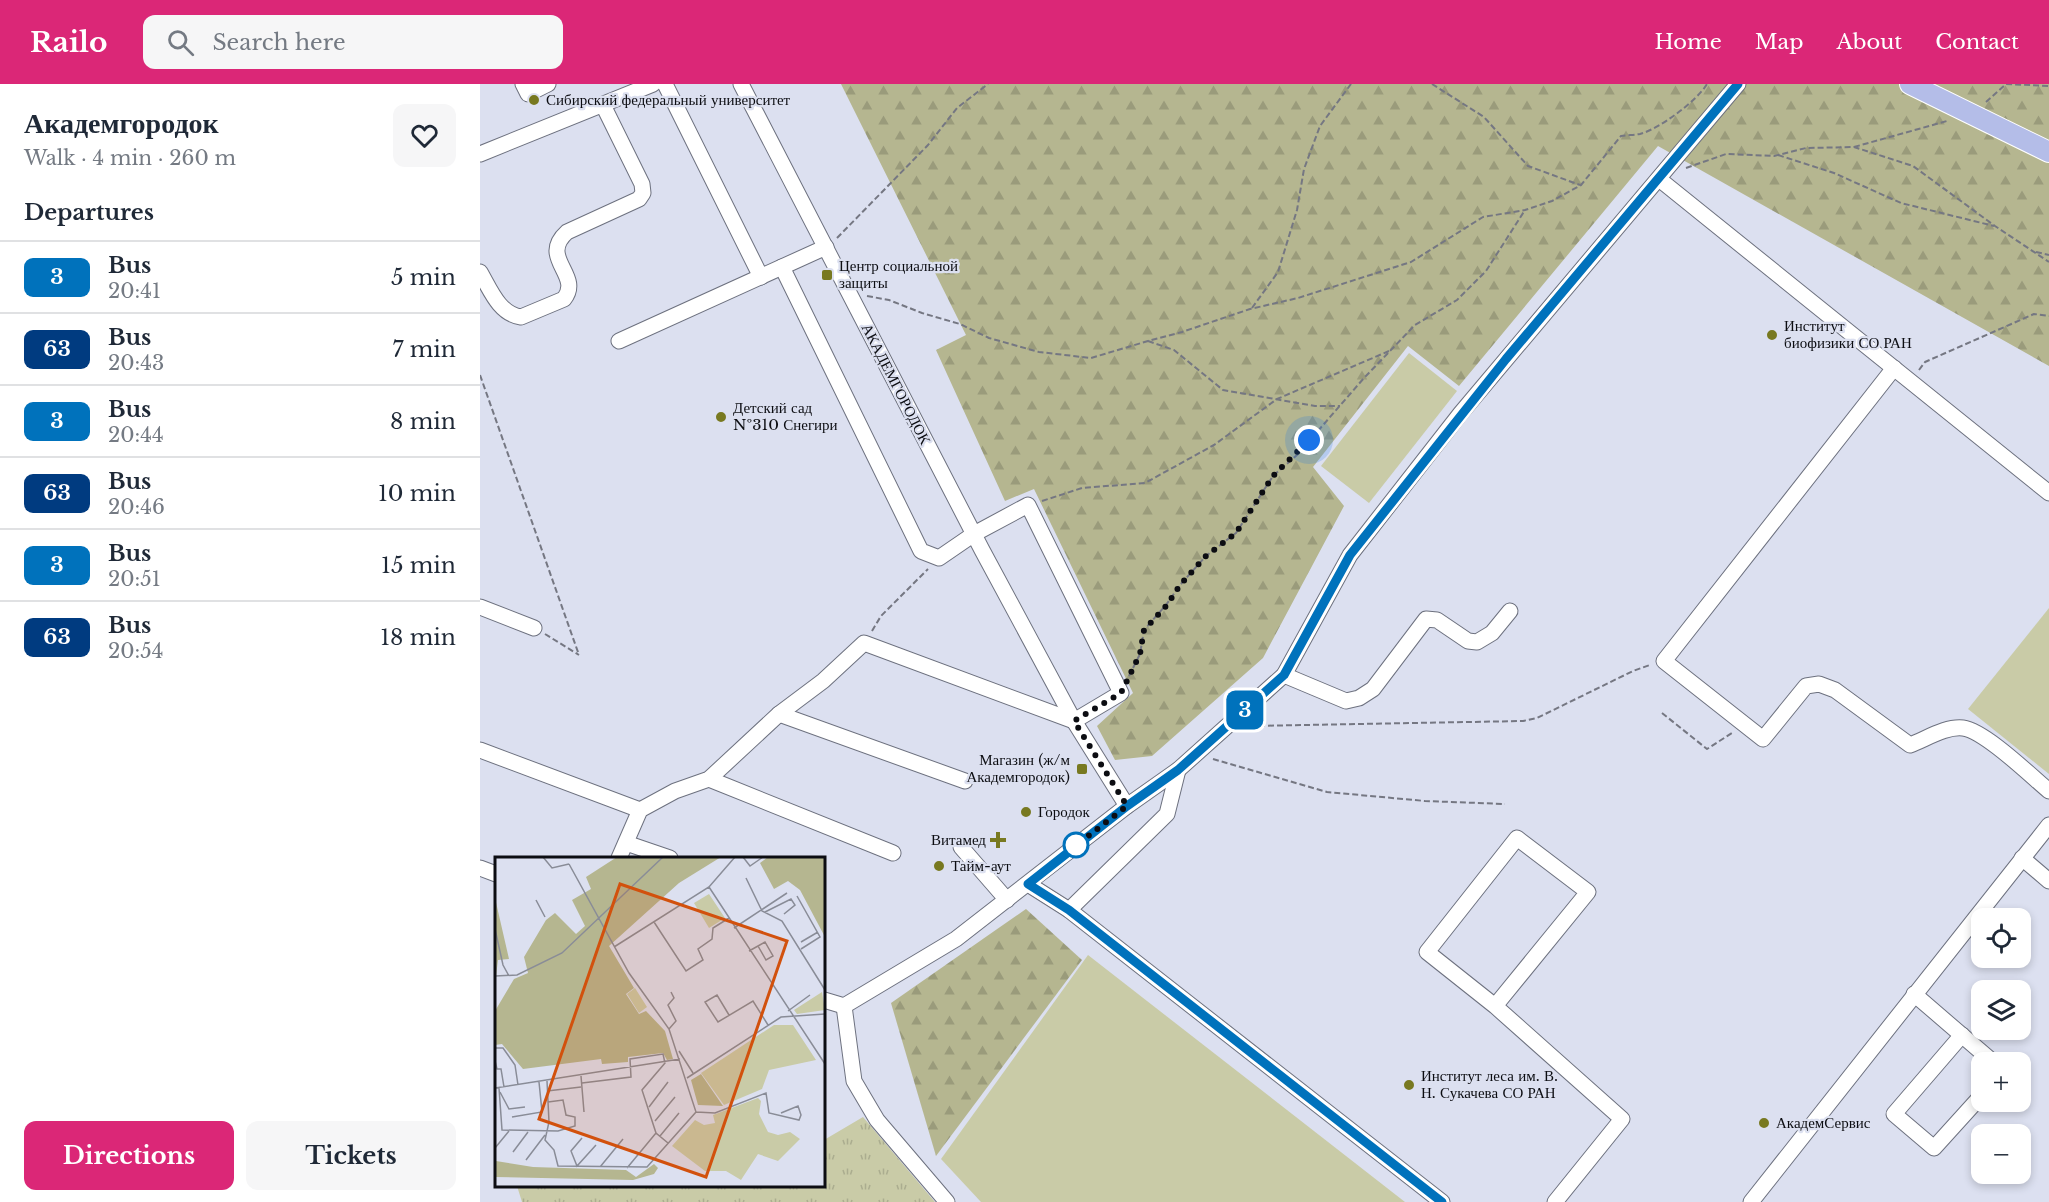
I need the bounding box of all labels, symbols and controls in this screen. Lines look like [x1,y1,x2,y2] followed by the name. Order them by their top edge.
[143,15,563,69] search box
[30,25,107,60] text: Railo
[164,26,197,59] icon: search
[212,29,346,56] text: Search here
[1655,29,1722,55] text: Home
[1755,29,1803,55] text: Map
[1836,29,1902,55] text: About
[1935,29,2019,55] text: Contact
[546,90,791,109] place label: Сибирский федеральный университет
[527,93,541,107] marker: Сибирский федеральный университет
[393,104,456,167] button: heart
[24,106,219,141] text: Академгородок
[24,146,236,170] text: Walk · 4 min · 260 m
[24,199,154,226] text: Departures
[108,252,151,279] text: Bus
[839,256,958,292] place label: Центр социальной защиты
[50,264,64,290] text: 3
[391,264,456,291] text: 5 min
[820,268,834,282] marker: Центр социальной защиты
[108,279,161,303] text: 20:41
[1784,316,1912,352] place label: Институт биофизики СО РАН
[858,320,936,448] street label: АКАДЕМГОРОДОК
[108,324,151,351] text: Bus
[1765,328,1779,342] marker: Институт биофизики СО РАН
[43,336,71,362] text: 63
[392,336,456,363] text: 7 min
[108,351,164,375] text: 20:43
[108,396,151,423] text: Bus
[733,398,838,434] place label: Детский сад №310 Снегири
[50,408,64,434] text: 3
[390,408,456,435] text: 8 min
[714,410,728,424] marker: Детский сад №310 Снегири
[108,423,164,447] text: 20:44
[1294,425,1324,455] your location
[108,468,151,495] text: Bus
[43,480,71,506] text: 63
[378,480,456,507] text: 10 min
[108,495,165,519] text: 20:46
[108,540,151,567] text: Bus
[50,552,64,578] text: 3
[381,552,456,579] text: 15 min
[108,567,161,591] text: 20:51
[108,612,151,639] text: Bus
[43,624,71,650] text: 63
[380,624,456,651] text: 18 min
[108,639,163,663] text: 20:54
[1226,690,1264,730] line badge: 3
[1238,697,1252,723] text: 3
[966,750,1071,786] place label: Магазин (ж/м Академгородок)
[1075,762,1089,776] marker: Магазин (ж/м Академгородок)
[1038,802,1091,821] place label: Городок
[1019,805,1033,819] marker: Городок
[931,830,986,849] place label: Витамед
[1063,832,1089,858] unlabelled marker
[991,833,1005,847] marker: Витамед
[951,856,1011,875] place label: Тайм-аут
[495,857,825,1187] inset map
[932,859,946,873] marker: Тайм-аут
[1971,908,2031,1184] map controls
[1971,908,2031,968] button: locate
[1971,980,2031,1040] button: layers
[1971,1052,2031,1112] button: +
[1421,1066,1558,1102] place label: Институт леса им. В. Н. Сукачева СО РАН
[1402,1078,1416,1092] marker: Институт леса им. В. Н. Сукачева СО РАН
[1776,1113,1871,1132] place label: АкадемСервис
[1757,1116,1771,1130] marker: АкадемСервис
[24,1121,234,1190] button: Directions
[246,1121,456,1190] button: Tickets
[1971,1124,2031,1184] button: −

